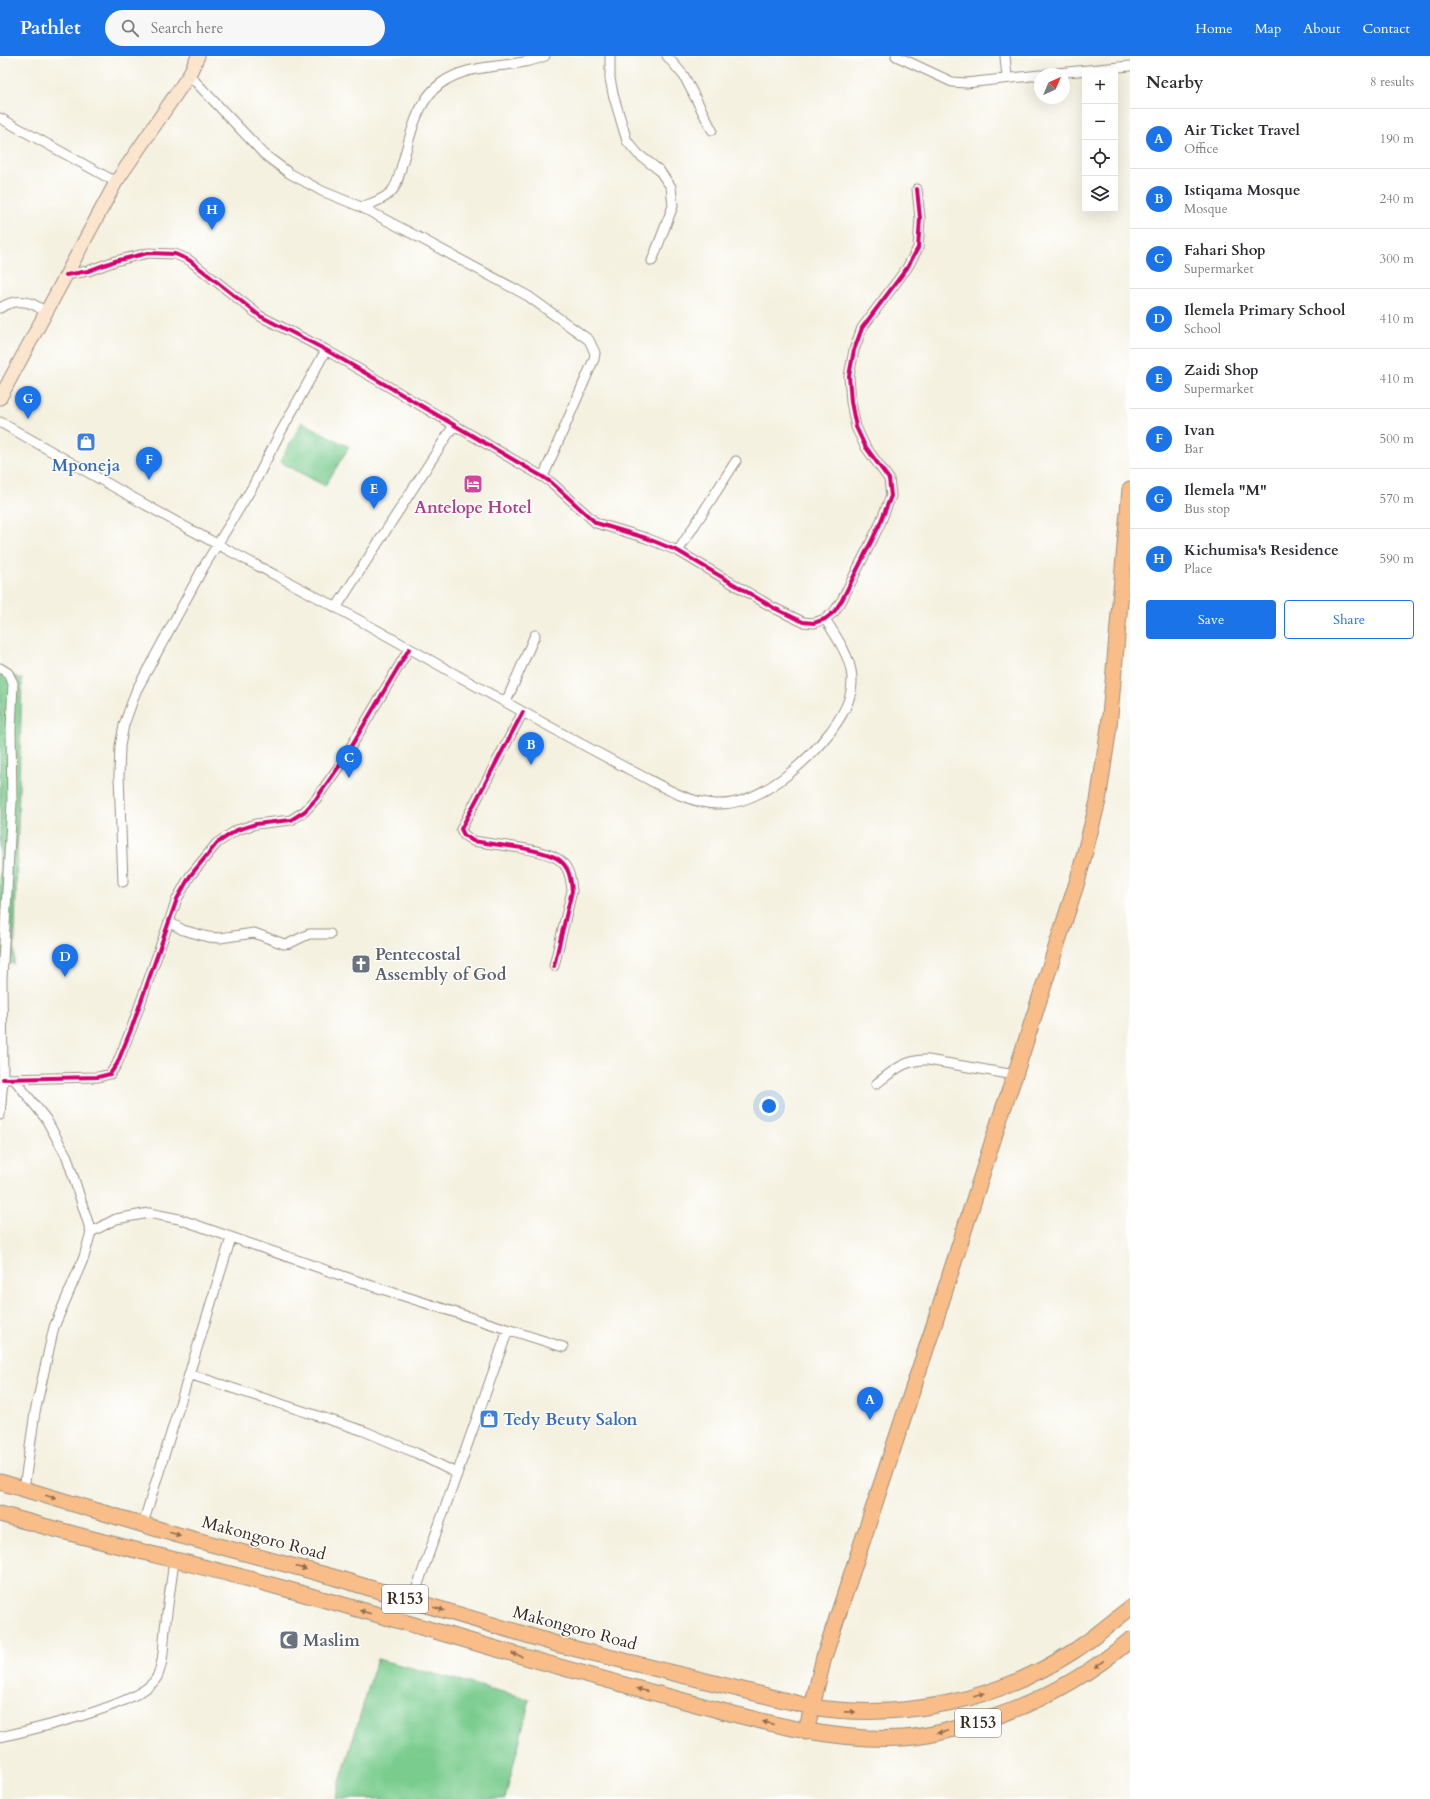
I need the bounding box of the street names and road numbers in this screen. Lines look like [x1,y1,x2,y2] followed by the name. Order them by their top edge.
[200,1510,328,1566] street label: Makongoro Road
[382,1585,428,1613] road number: R153
[511,1600,639,1656] street label: Makongoro Road
[955,1709,1001,1737] road number: R153

